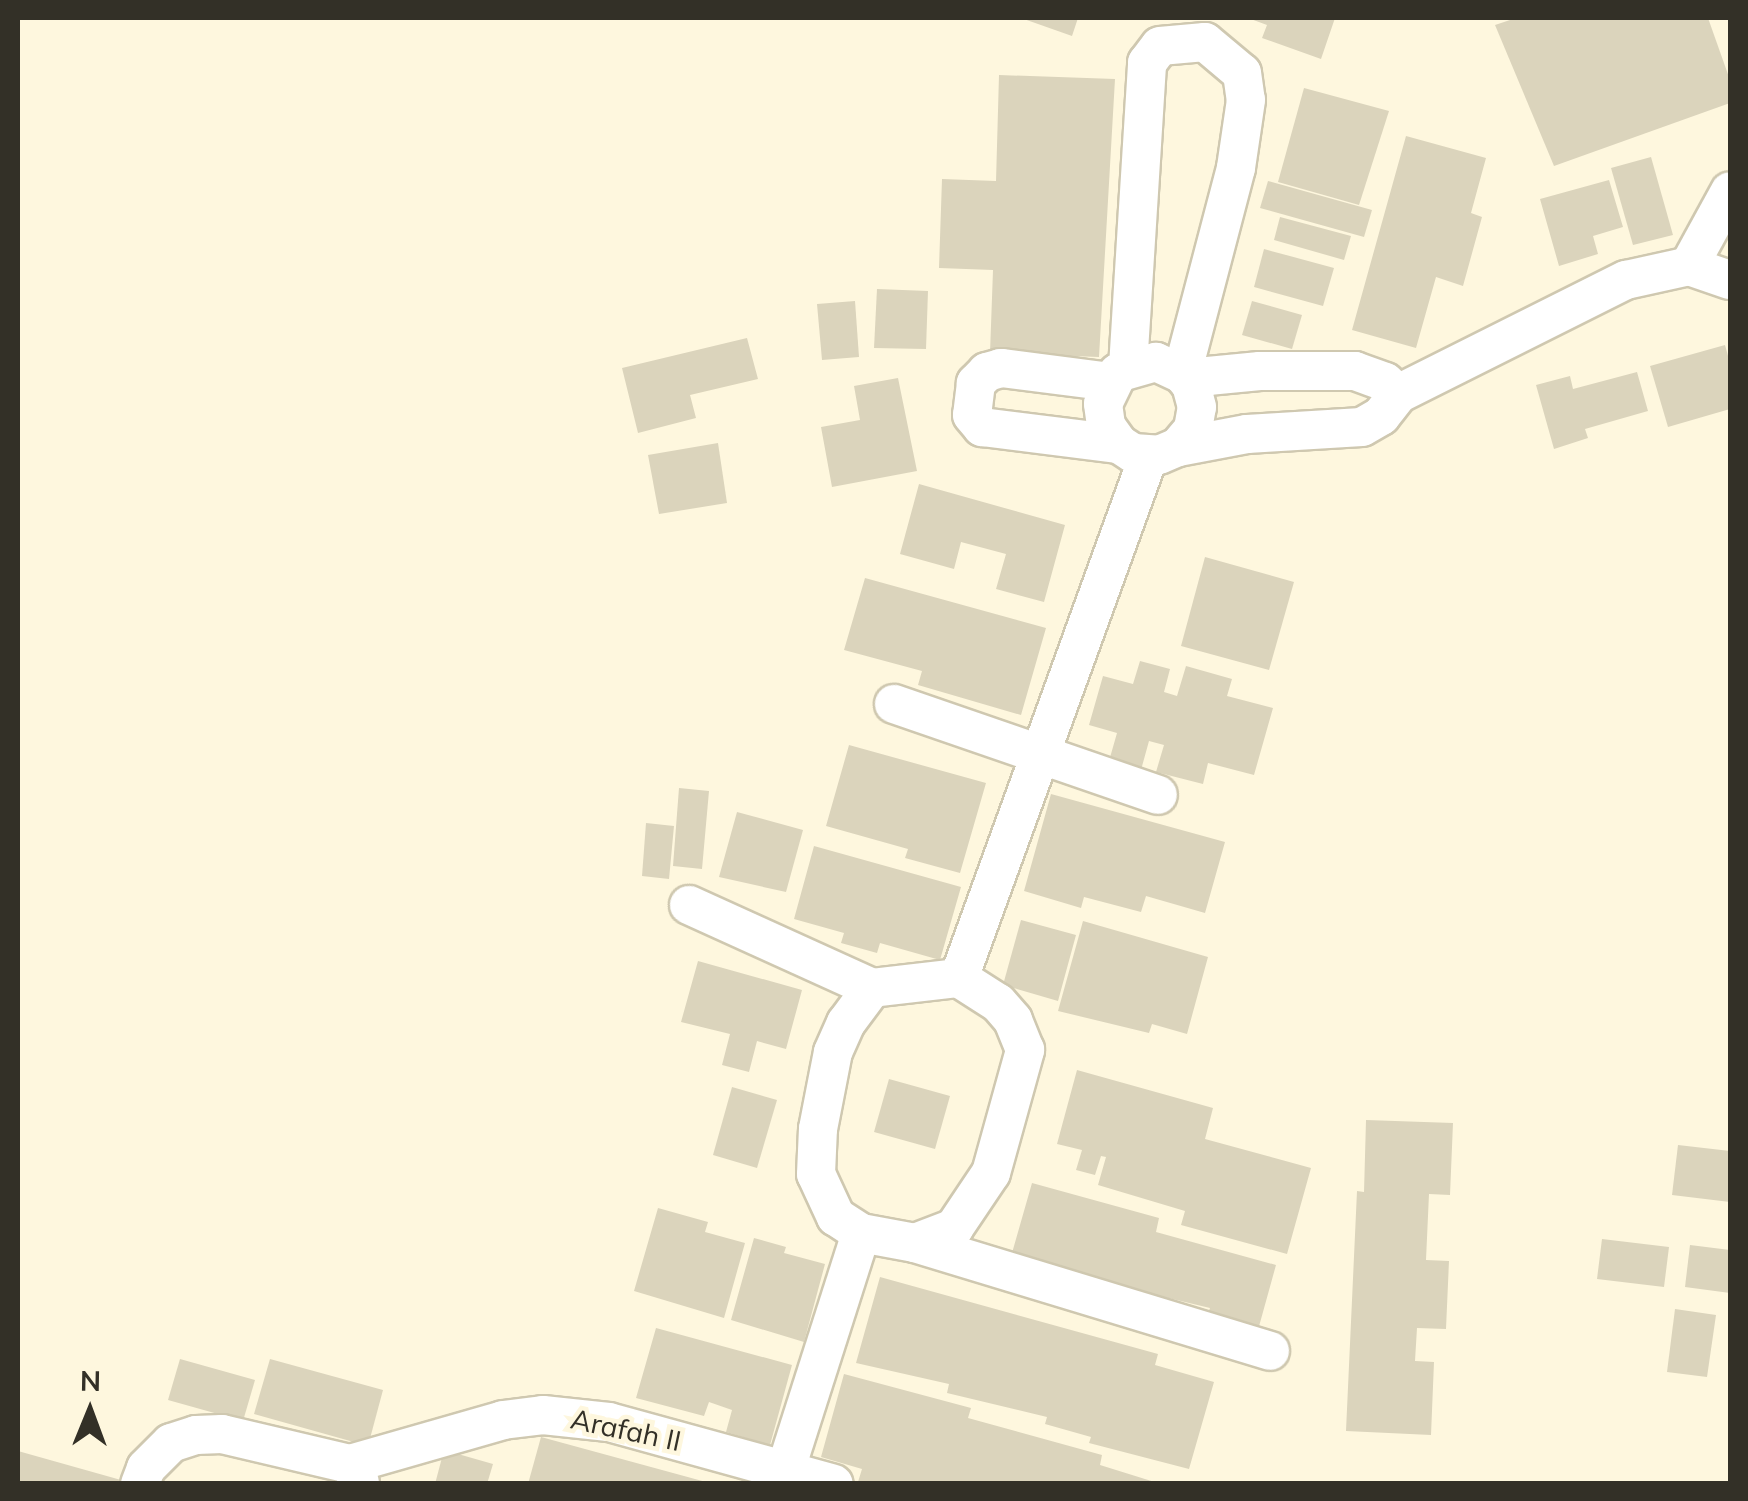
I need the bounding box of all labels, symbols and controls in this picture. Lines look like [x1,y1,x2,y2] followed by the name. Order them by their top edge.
[40,1361,140,1461] north arrow
[80,1363,101,1398] text: N
[568,1402,684,1458] street label: Arafah II

